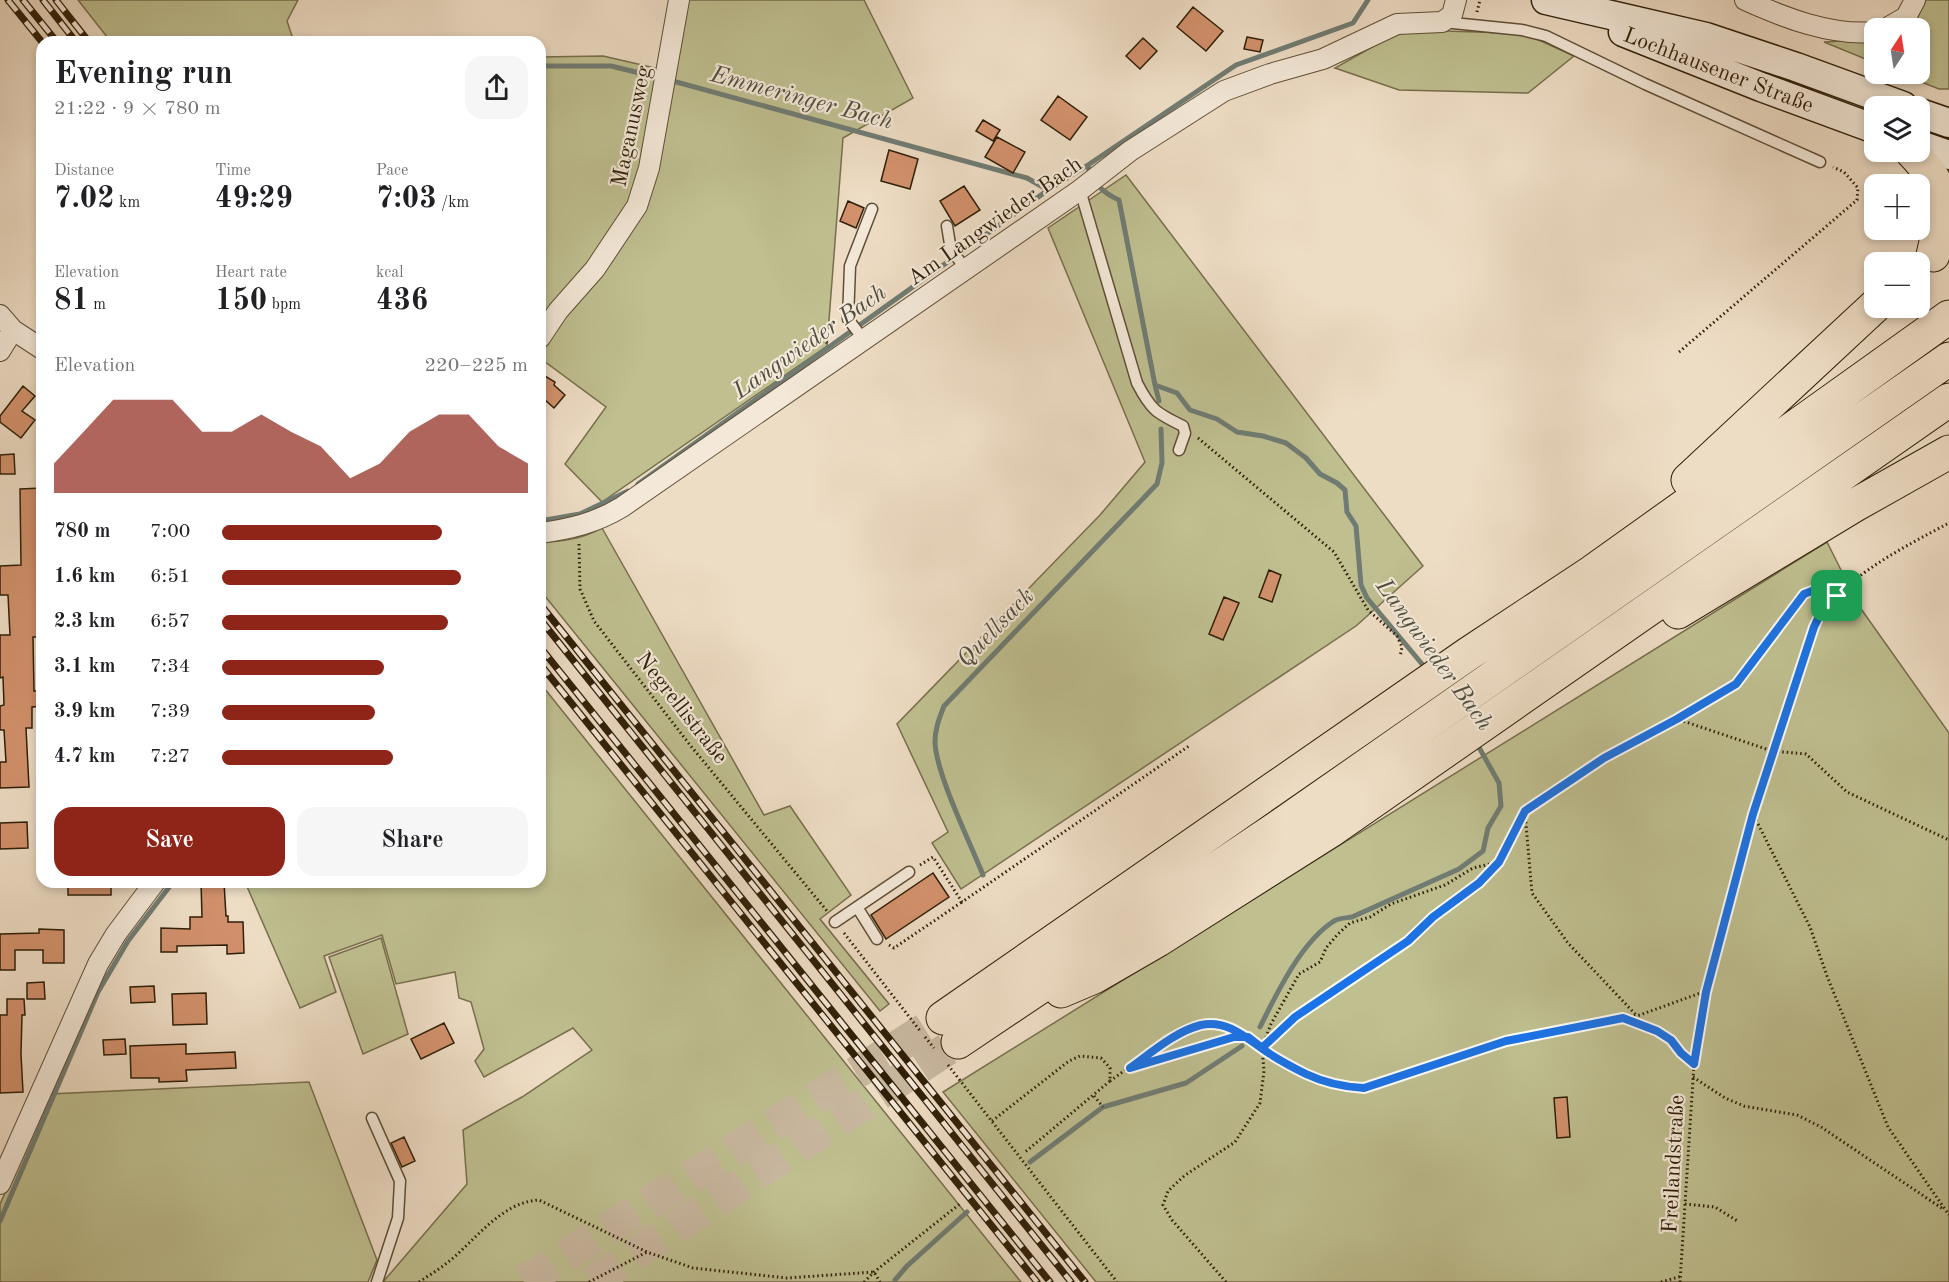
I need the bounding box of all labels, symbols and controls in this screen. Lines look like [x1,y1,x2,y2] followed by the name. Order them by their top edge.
[1864,18,1930,84] north arrow
[1864,18,1930,318] map controls
[1620,24,1816,117] street label: Lochhausener Straße
[465,56,528,119] button: share
[54,58,233,91] text: Evening run
[707,63,895,135] water label: Emmeringer Bach
[608,64,656,189] street label: Maganusweg
[1864,96,1930,162] button: layers
[54,99,221,119] text: 21:22 · 9 × 780 m
[904,153,1086,290] street label: Am Langwieder Bach
[54,163,114,179] text: Distance
[215,163,251,179] text: Time
[376,163,408,179] text: Pace
[1864,174,1930,240] button: +
[54,184,115,214] text: 7.02
[215,184,293,214] text: 49:29
[376,184,437,214] text: 7:03
[115,195,140,211] text: km
[437,195,469,211] text: /km
[1864,252,1930,318] button: −
[54,265,119,281] text: Elevation
[215,265,287,281] text: Heart rate
[376,265,404,281] text: kcal
[728,281,891,405] water label: Langwieder Bach
[54,286,89,316] text: 81
[215,286,267,316] text: 150
[376,286,428,316] text: 436
[89,297,106,313] text: m
[267,297,301,313] text: bpm
[54,356,135,376] text: Elevation
[425,356,528,376] text: 220–225 m
[54,522,110,542] text: 780 m
[150,522,190,542] text: 7:00
[54,567,116,587] text: 1.6 km
[150,567,190,587] text: 6:51
[1811,570,1862,621] pin
[1370,574,1496,735] water label: Langwieder Bach
[1820,579,1853,612] icon: arrive
[953,584,1040,672] water label: Quellsack
[54,612,116,632] text: 2.3 km
[150,612,190,632] text: 6:57
[631,648,732,768] street label: Negrellistraße
[54,657,116,677] text: 3.1 km
[150,657,190,677] text: 7:34
[54,702,116,722] text: 3.9 km
[150,702,190,722] text: 7:39
[54,747,116,767] text: 4.7 km
[150,747,190,767] text: 7:27
[54,807,285,876] button: Save
[297,807,528,876] button: Share
[1659,1094,1689,1234] street label: Freilandstraße

